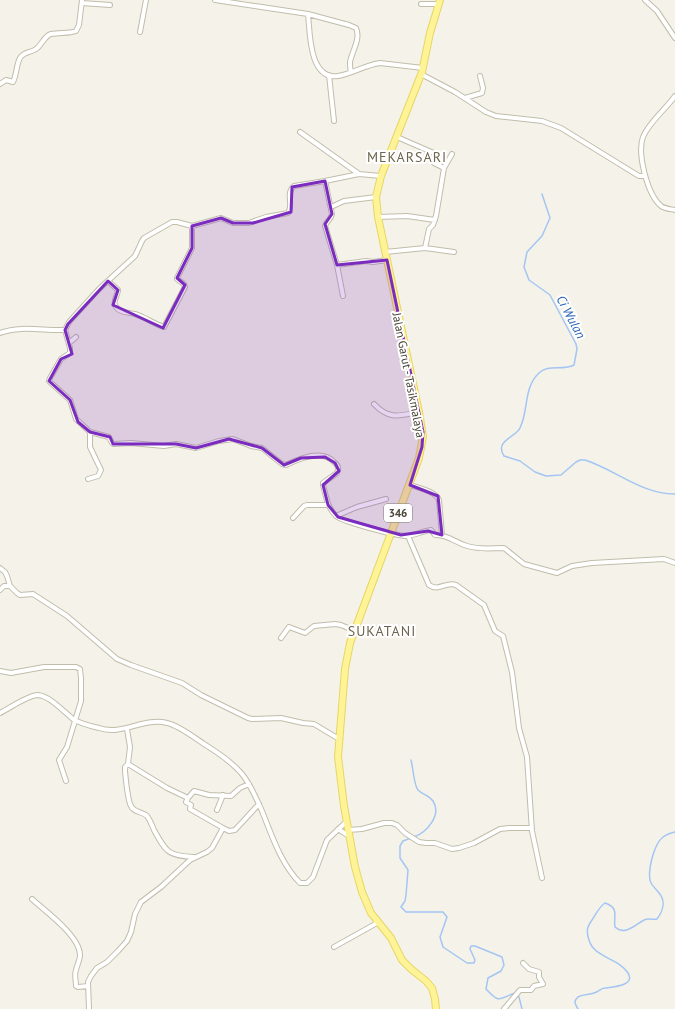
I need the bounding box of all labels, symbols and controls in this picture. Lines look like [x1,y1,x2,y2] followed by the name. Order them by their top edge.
[367,148,447,166] district label: MEKARSARI
[553,292,590,342] water label: Ci Wulan
[389,310,428,439] street label: Jalan Garut - Tasikmalaya
[384,504,412,522] road number: 346
[348,622,416,640] district label: SUKATANI

